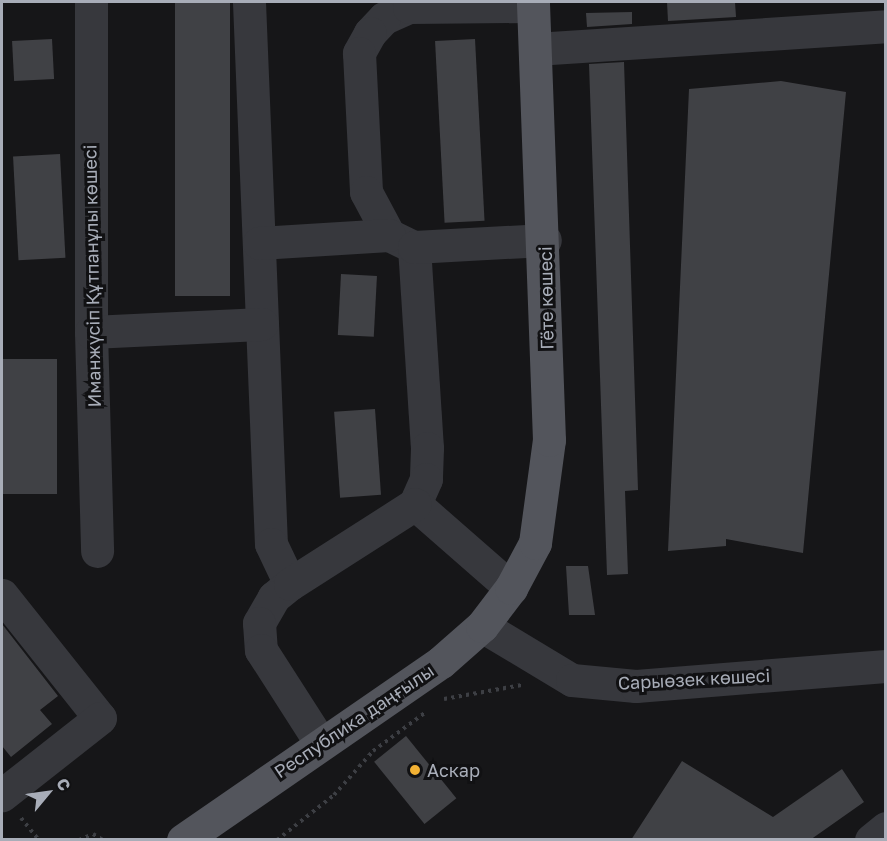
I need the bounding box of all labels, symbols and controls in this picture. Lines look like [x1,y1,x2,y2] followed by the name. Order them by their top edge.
[79,144,105,408] street label: Иманжүсіп Құтпанұлы көшесі
[534,246,558,350] street label: Гёте көшесі
[270,660,438,782] street label: Республика даңғылы
[617,664,771,694] street label: Сарыөзек көшесі
[427,759,480,781] place label: Аскар
[18,763,78,823] north arrow
[408,763,422,777] marker: Аскар
[52,774,75,794] text: С

